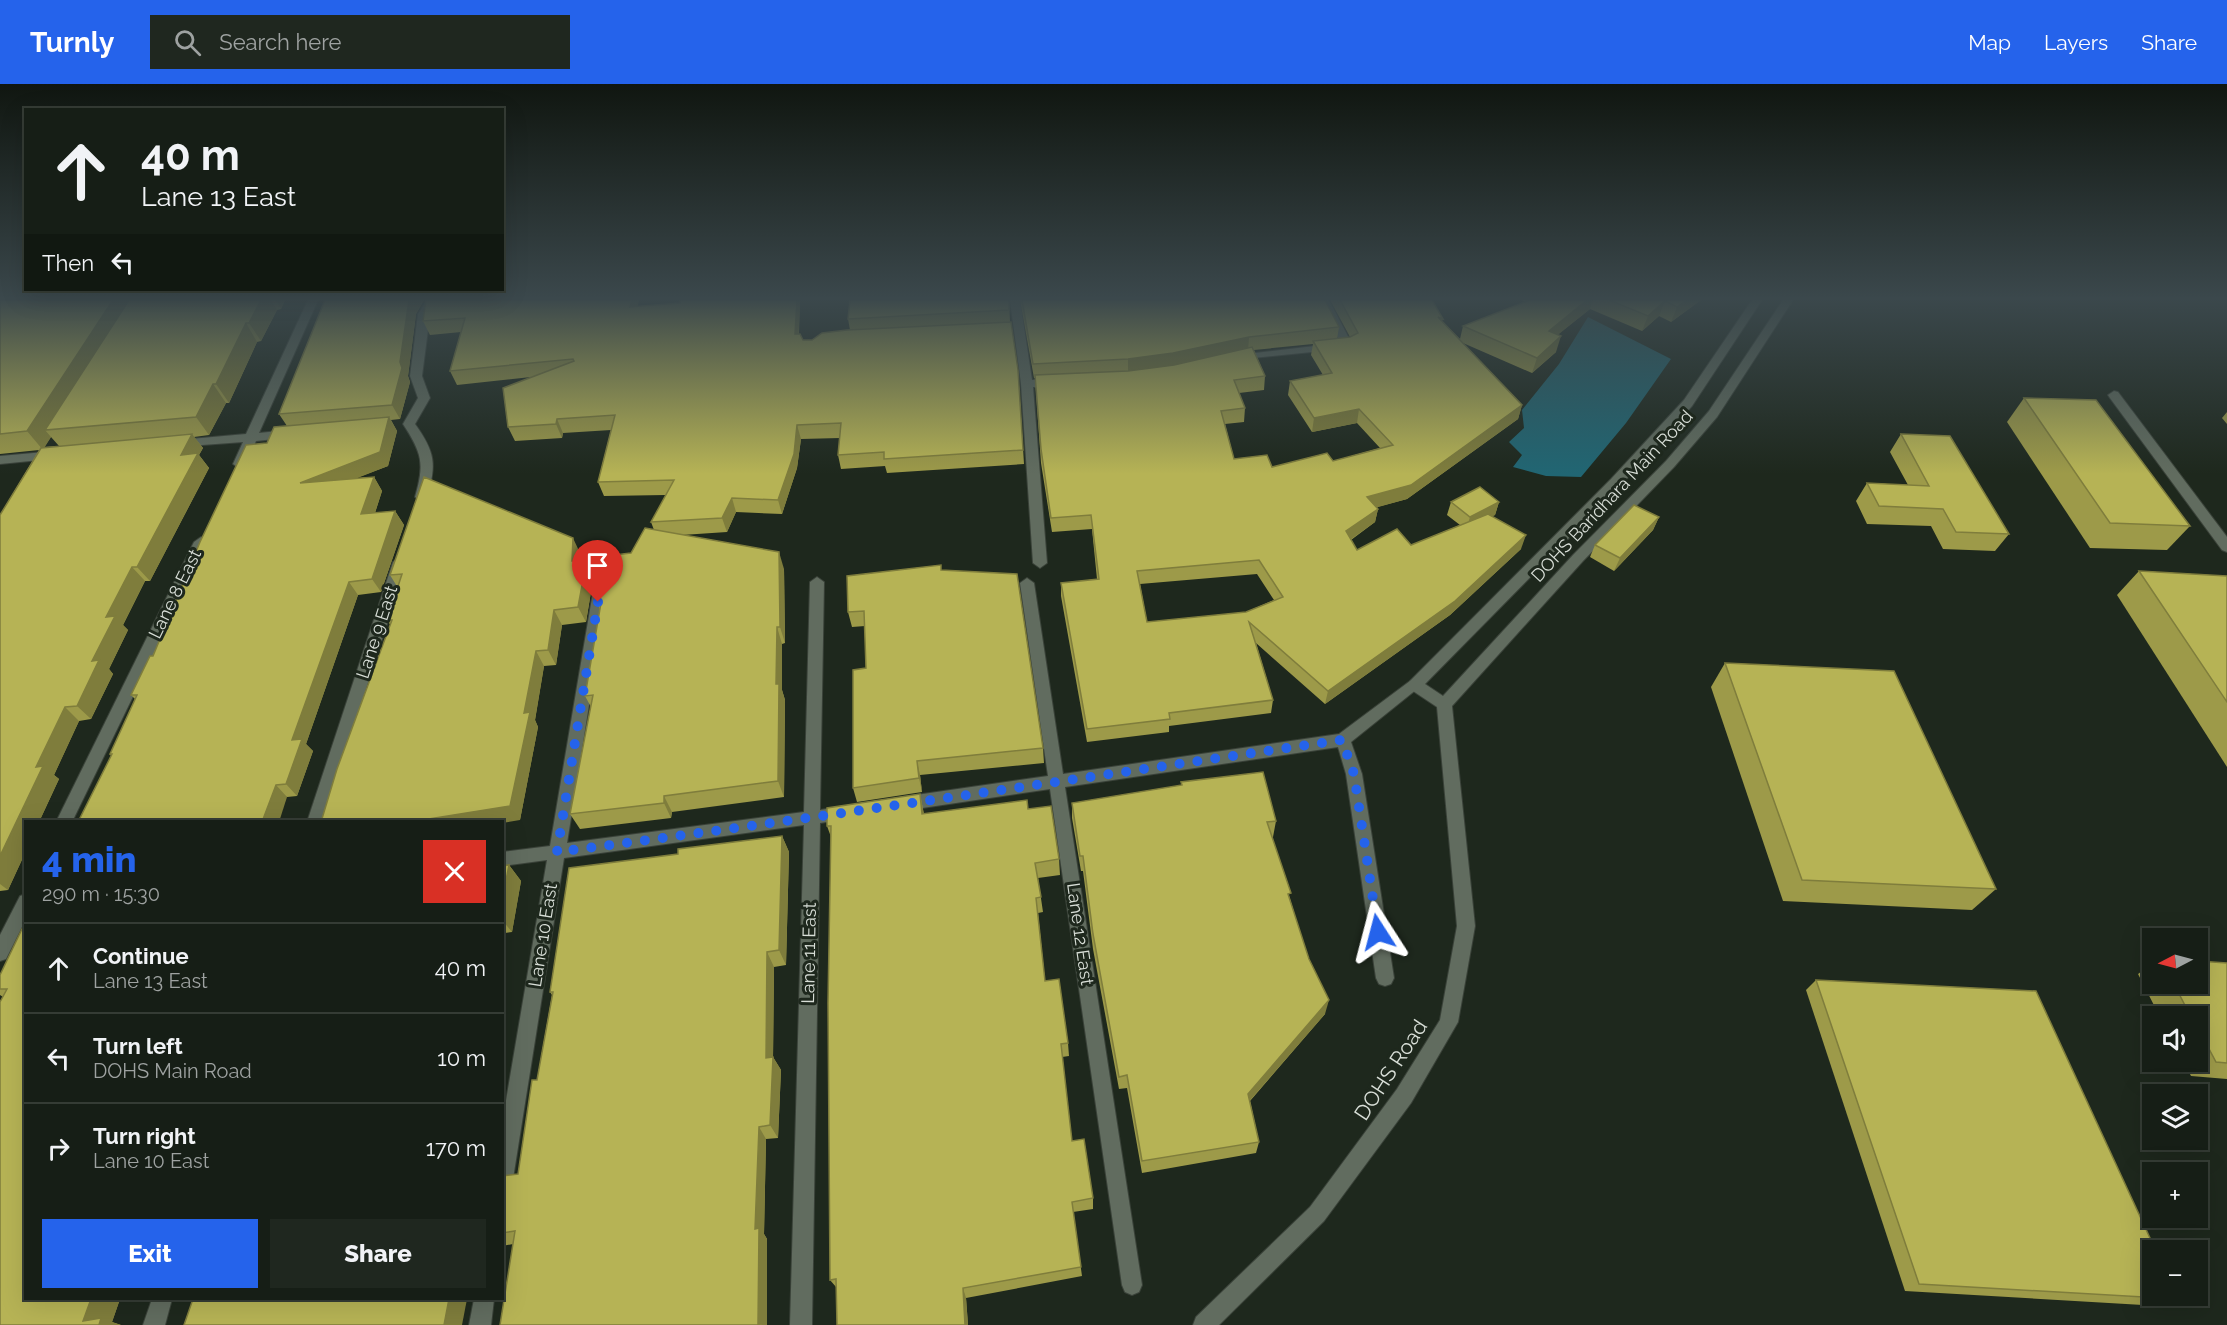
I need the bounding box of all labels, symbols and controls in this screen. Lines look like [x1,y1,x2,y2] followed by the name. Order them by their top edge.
[150,15,570,69] search box
[30,26,114,59] text: Turnly
[171,26,204,59] icon: search
[219,29,341,55] text: Search here
[1968,30,2011,55] text: Map
[2044,30,2108,55] text: Layers
[2141,30,2197,55] text: Share
[141,131,240,180] text: 40 m
[42,132,120,210] icon: ahead
[141,181,296,212] text: Lane 13 East
[106,246,139,279] icon: left
[42,250,94,276] text: Then
[1527,405,1697,586] street label: DOHS Baridhara Main Road
[572,540,623,602] pin
[144,546,205,642] street label: Lane 8 East
[581,549,614,582] icon: arrive
[352,583,401,681] street label: Lane 9 East
[42,838,137,880] text: 4 min
[423,840,486,903] button: close
[1063,881,1098,986] street label: Lane 12 East
[42,882,160,906] text: 290 m · 15:30
[524,882,561,988] street label: Lane 10 East
[1346,900,1410,964] position arrow
[797,902,820,1004] street label: Lane 11 East
[2142,928,2208,994] north arrow
[2142,928,2208,1306] map controls
[93,943,189,969] text: Continue
[42,952,75,985] icon: ahead
[435,955,486,981] text: 40 m
[93,969,208,993] text: Lane 13 East
[2142,1006,2208,1072] button: sound
[1349,1015,1432,1125] street label: DOHS Road
[93,1033,183,1059] text: Turn left
[42,1042,75,1075] icon: left
[437,1045,486,1071] text: 10 m
[93,1059,252,1083] text: DOHS Main Road
[2142,1084,2208,1150] button: layers
[93,1123,196,1149] text: Turn right
[42,1132,75,1165] icon: right
[426,1135,486,1161] text: 170 m
[93,1149,209,1173] text: Lane 10 East
[2142,1162,2208,1228] button: +
[42,1219,258,1288] button: Exit
[270,1219,486,1288] button: Share
[2142,1240,2208,1306] button: −

